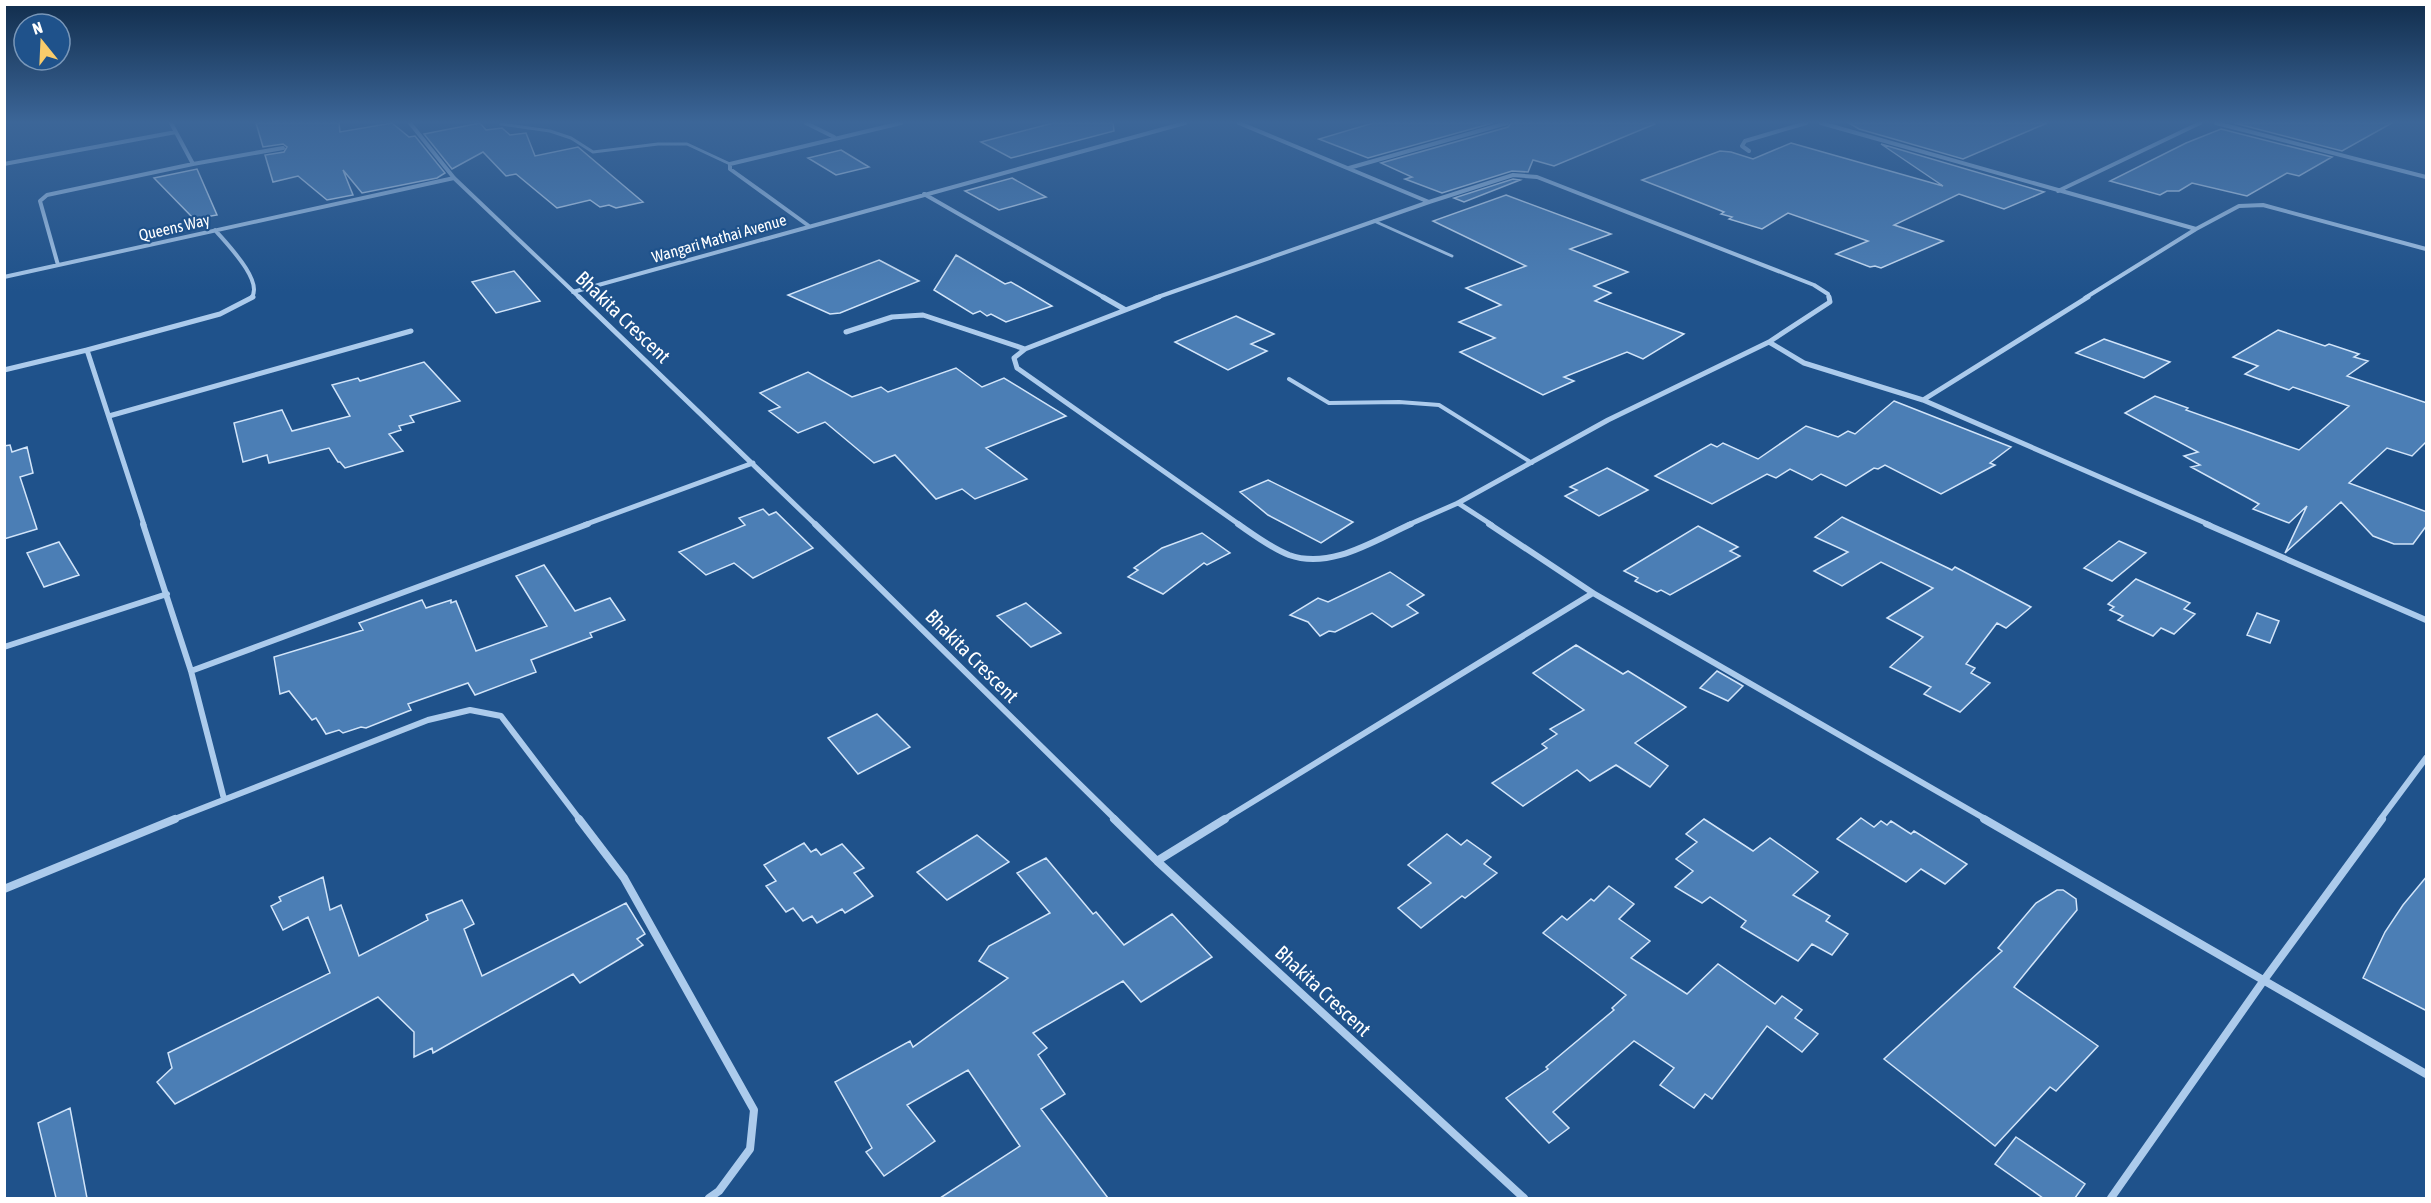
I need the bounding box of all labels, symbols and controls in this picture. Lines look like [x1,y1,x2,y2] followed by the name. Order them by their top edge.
[12,12,72,72] north arrow
[30,18,45,38] text: N
[137,210,212,245] street label: Queens Way
[650,210,789,267] street label: Wangari Mathai Avenue
[571,266,675,367] street label: Bhakita Crescent
[921,604,1024,707] street label: Bhakita Crescent
[1271,941,1376,1041] street label: Bhakita Crescent

